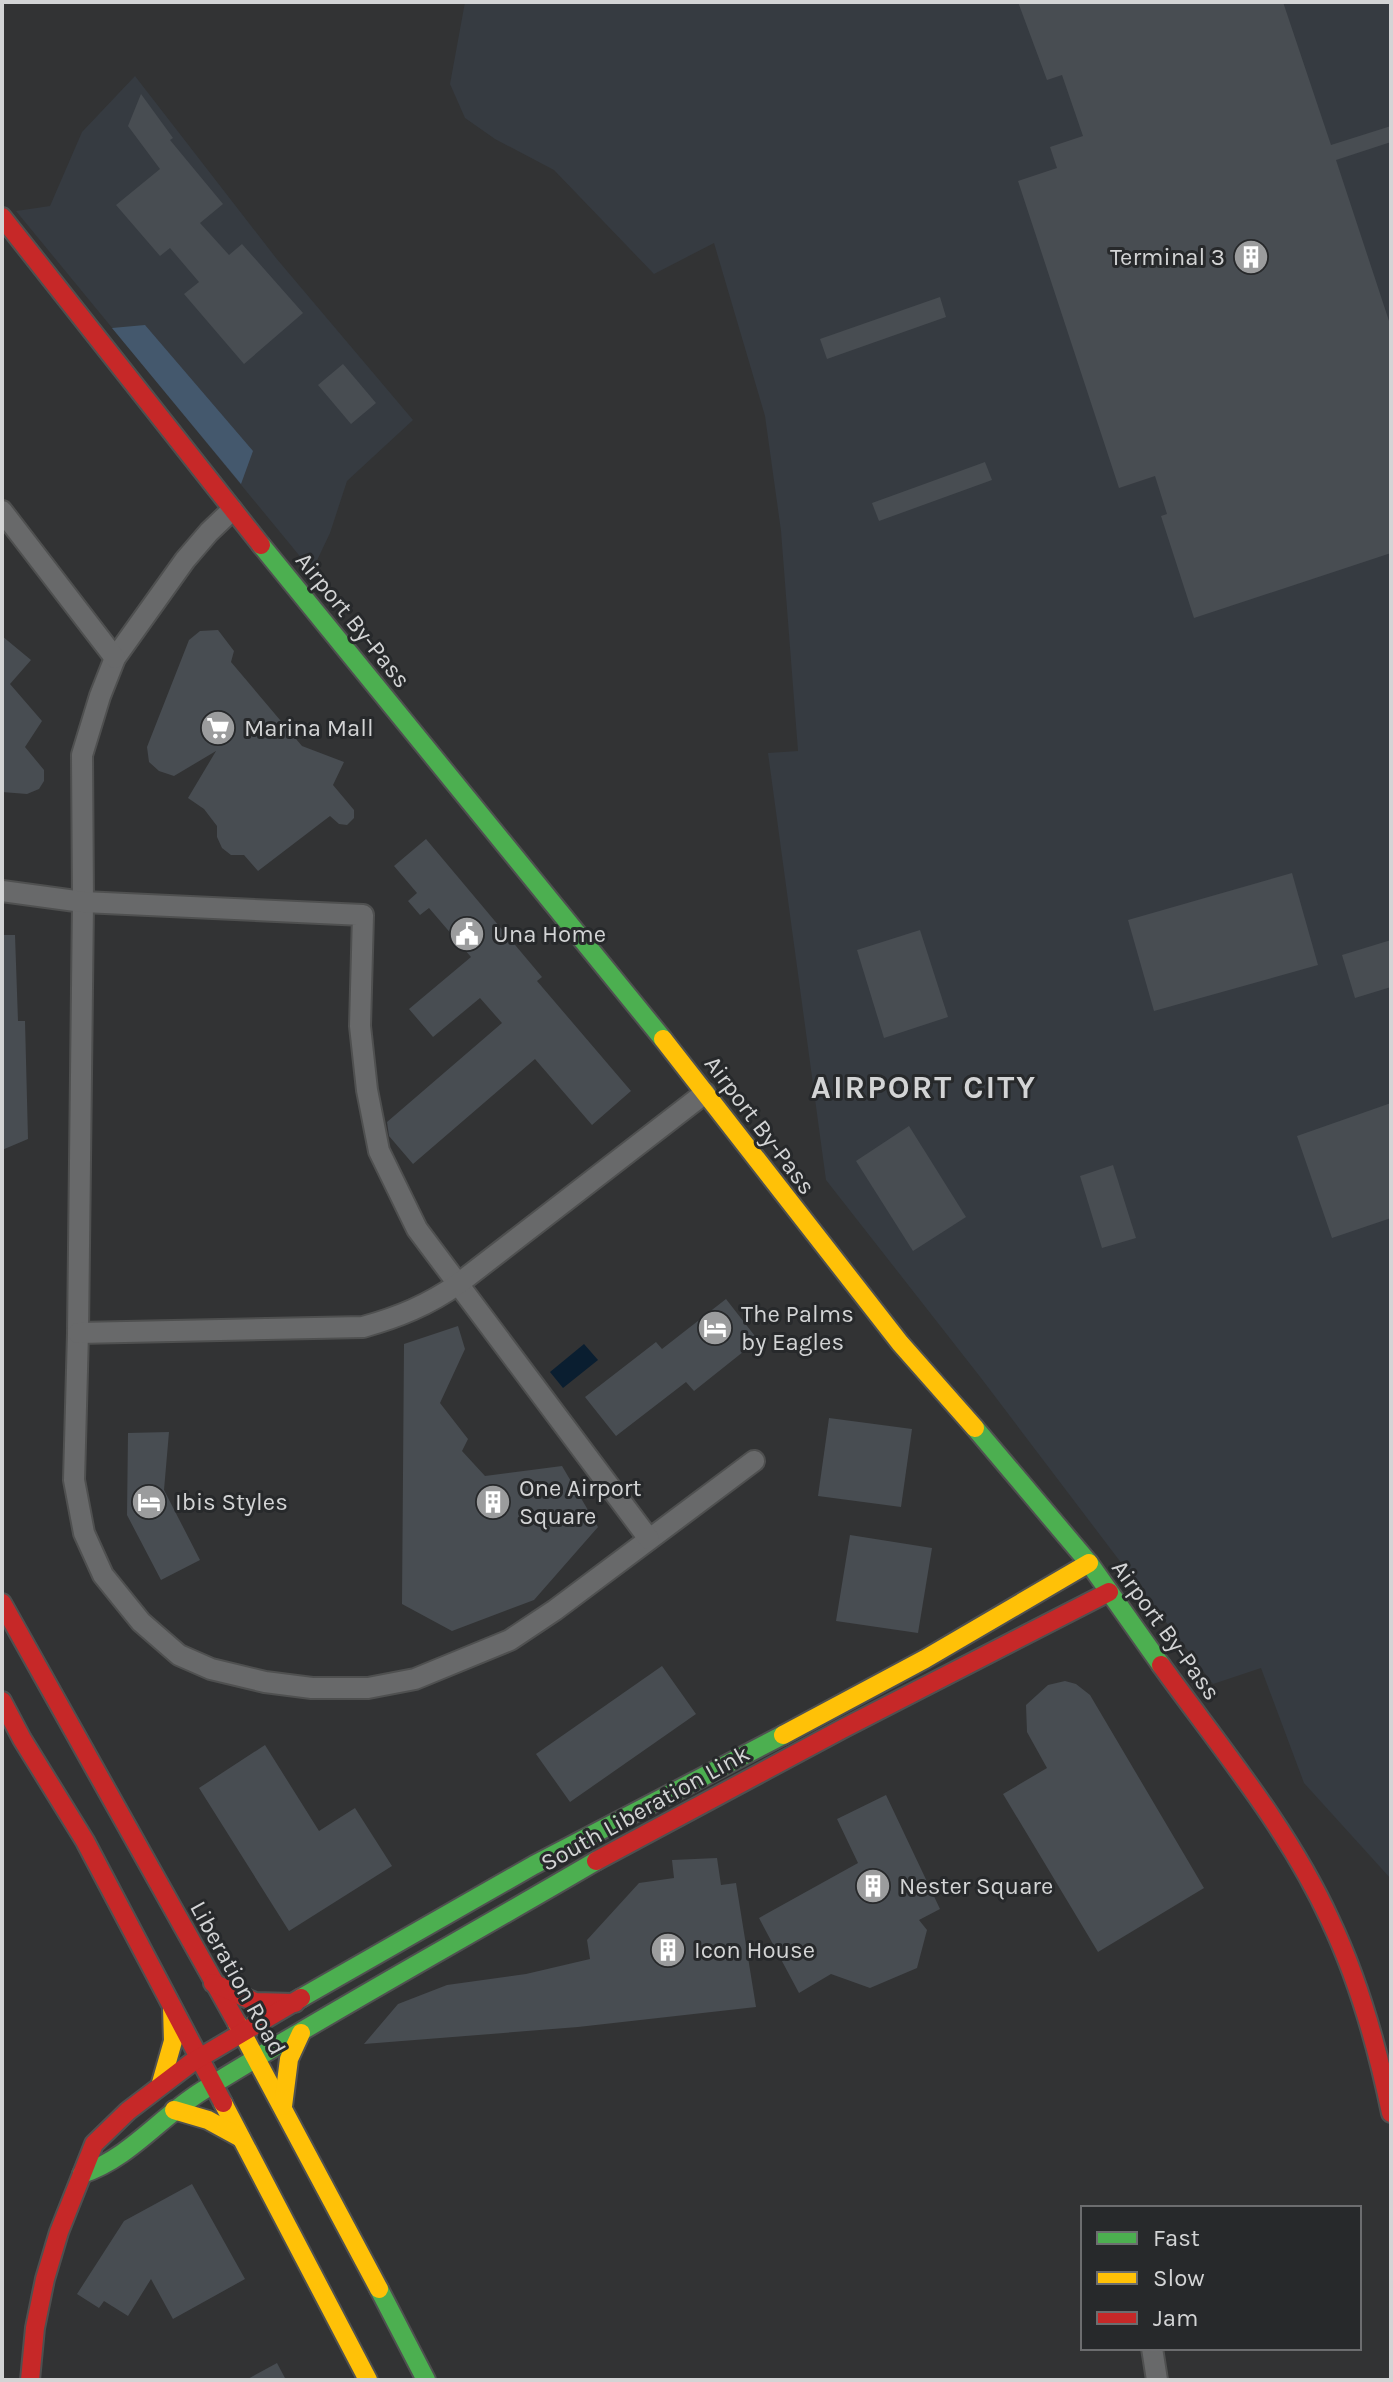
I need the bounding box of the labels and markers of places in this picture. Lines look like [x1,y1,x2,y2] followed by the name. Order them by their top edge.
[1232,238,1270,276] building icon: Terminal 3
[1110,243,1225,271] place label: Terminal 3
[199,709,237,747] supermarket icon: Marina Mall
[244,714,374,742] place label: Marina Mall
[448,915,486,953] public building icon: Una Home
[493,920,606,948] place label: Una Home
[741,1300,854,1356] place label: The Palms by Eagles
[696,1309,734,1347] hotel icon: The Palms by Eagles
[519,1474,641,1530] place label: One Airport Square
[130,1483,168,1521] hotel icon: Ibis Styles
[474,1483,512,1521] building icon: One Airport Square
[175,1488,288,1516] place label: Ibis Styles
[854,1867,892,1905] building icon: Nester Square
[899,1872,1053,1900] place label: Nester Square
[649,1931,687,1969] building icon: Icon House
[694,1936,815,1964] place label: Icon House

